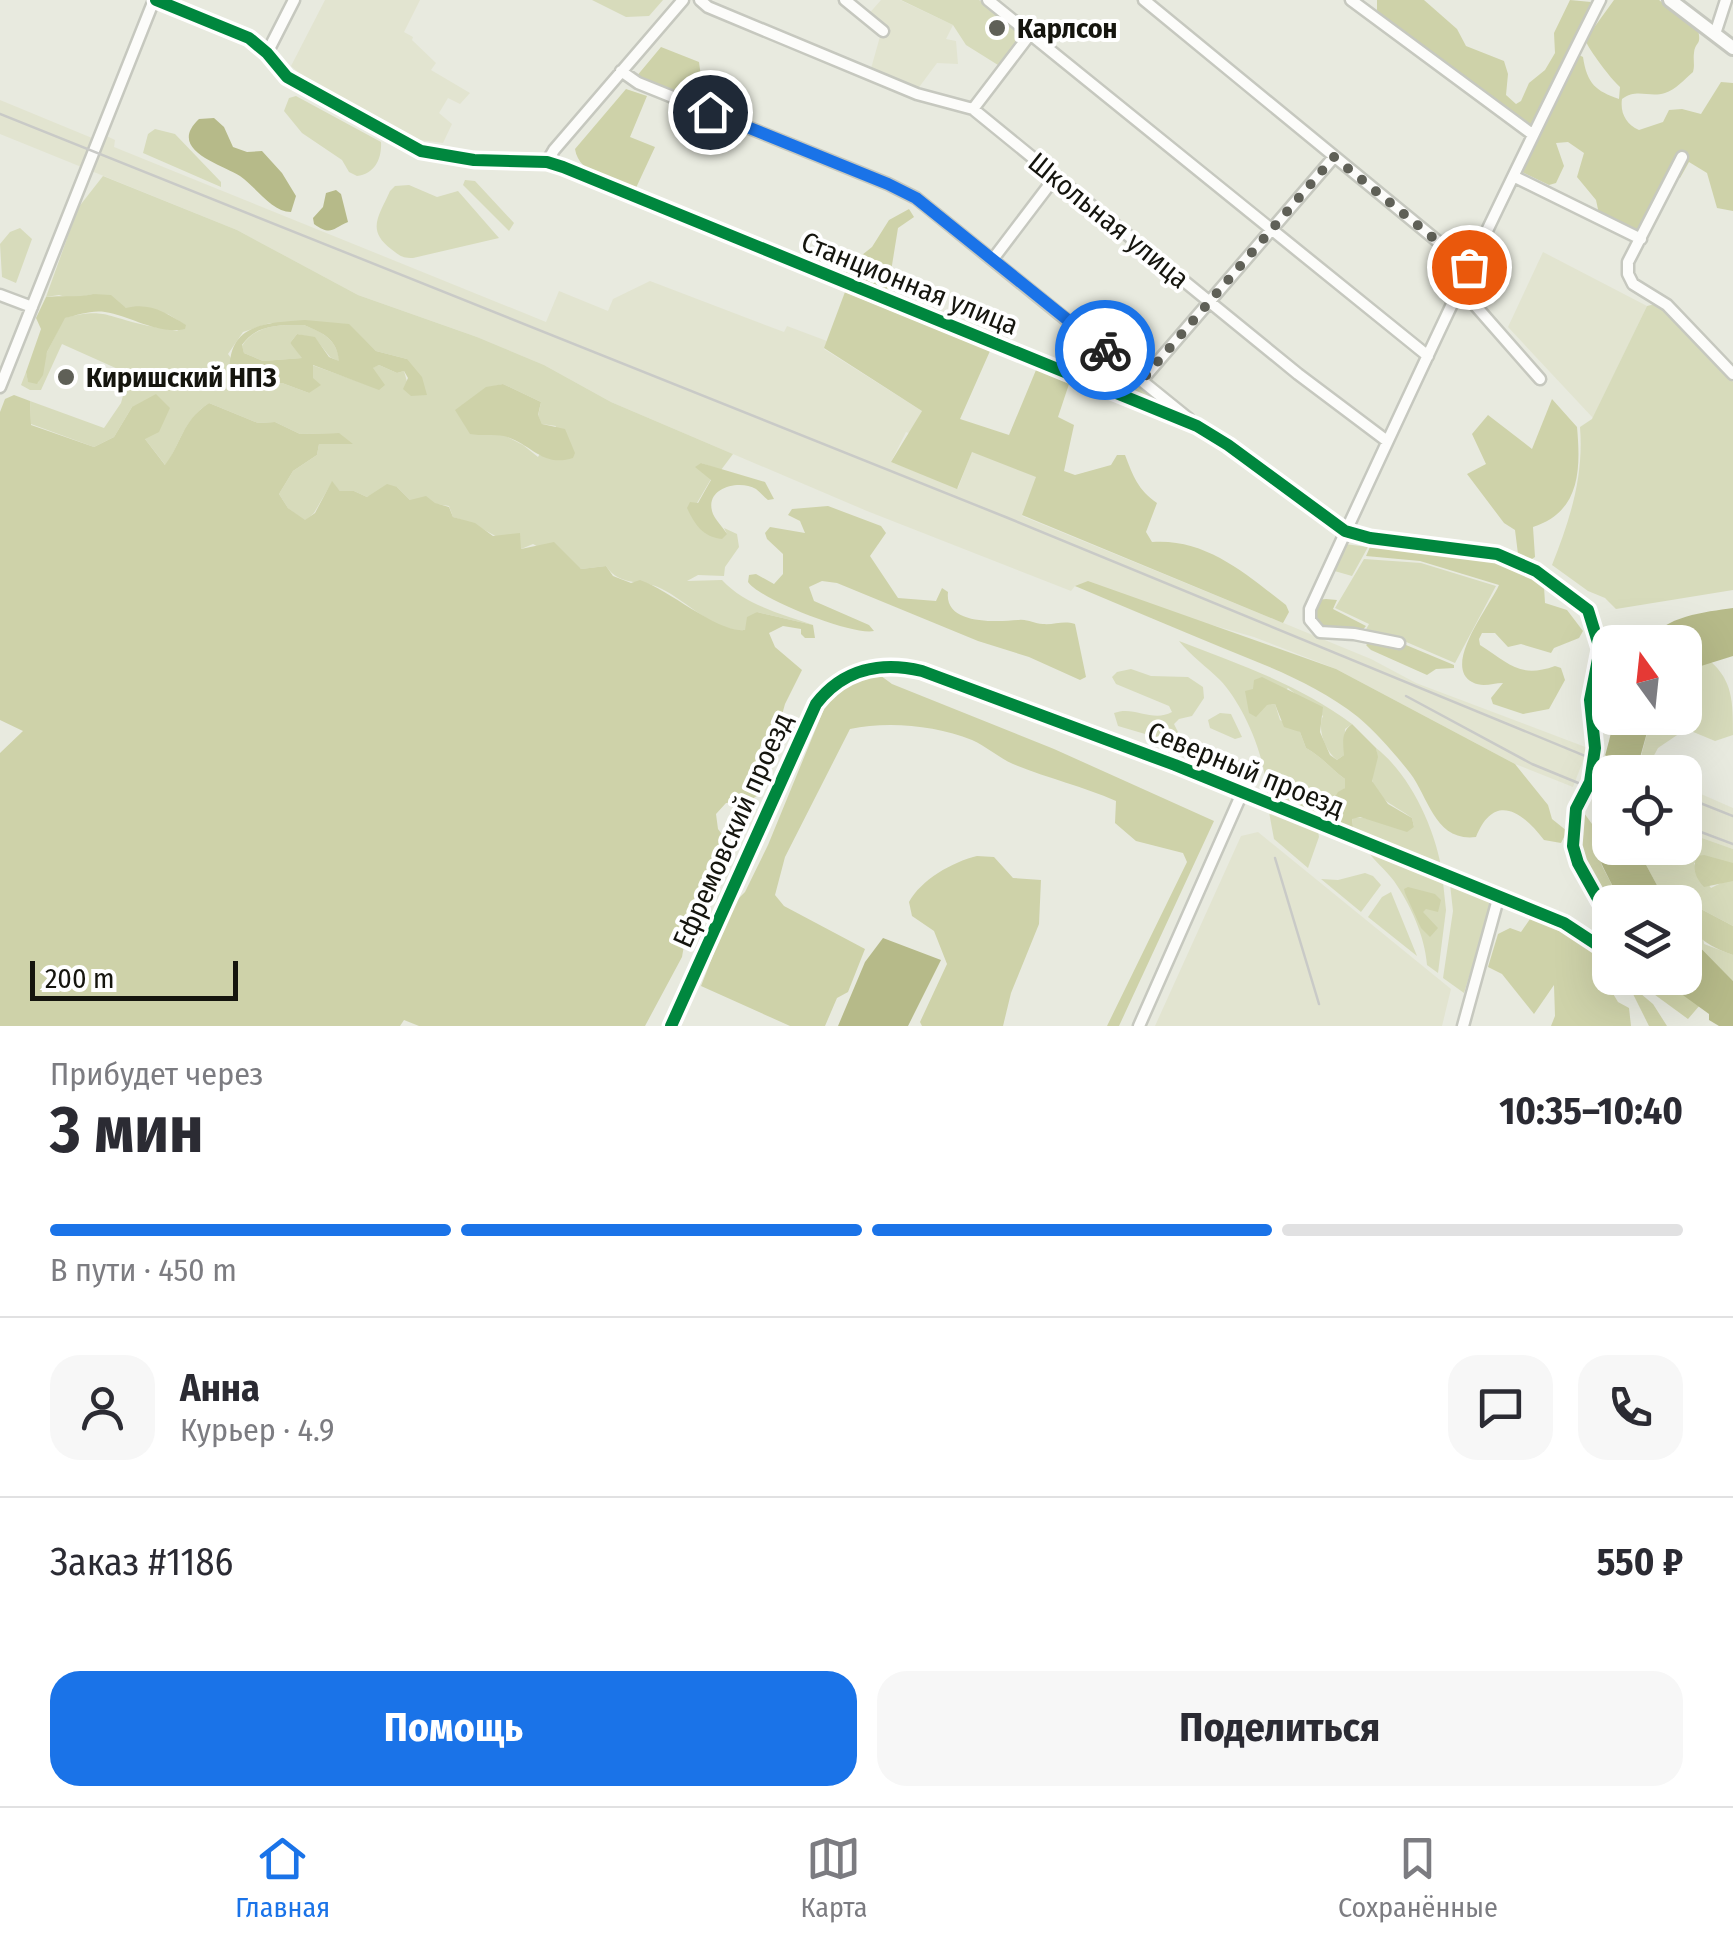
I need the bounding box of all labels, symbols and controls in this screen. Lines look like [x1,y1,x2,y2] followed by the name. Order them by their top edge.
[1017,12,1118,45] place label: Карлсон
[986,17,1008,39] marker: Карлсон
[668,70,753,155] pin
[683,85,738,140] icon: home
[1022,146,1196,295] street label: Школьная улица
[797,225,1023,342] street label: Станционная улица
[1427,225,1512,310] pin
[1442,240,1497,295] icon: bag
[1055,300,1155,400] courier
[1078,323,1133,378] icon: bike
[86,361,277,394] place label: Киришский НПЗ
[55,366,77,388] marker: Киришский НПЗ
[1592,625,1702,735] north arrow
[1592,625,1702,995] map controls
[666,708,799,953] street label: Ефремовский проезд
[1143,715,1349,824] street label: Северный проезд
[1592,755,1702,865] button: locate
[1592,885,1702,995] button: layers
[30,956,238,1000] scale bar
[45,962,115,995] text: 200 m
[50,1055,263,1093] text: Прибудет через
[1499,1088,1683,1134] text: 10:35–10:40
[50,1091,203,1169] text: 3 мин
[50,1251,237,1289] text: В пути · 450 m
[50,1355,155,1460] button: person
[1448,1355,1553,1460] button: chat
[1578,1355,1683,1460] button: phone
[180,1365,260,1411] text: Анна
[180,1411,335,1449] text: Курьер · 4.9
[50,1539,233,1585] text: Заказ #1186
[1597,1539,1683,1585] text: 550 ₽
[50,1671,857,1786] button: Помощь
[877,1671,1683,1786] button: Поделиться
[235,1831,330,1924] tab: Главная
[801,1831,867,1924] tab: Карта
[1338,1831,1498,1924] tab: Сохранённые

